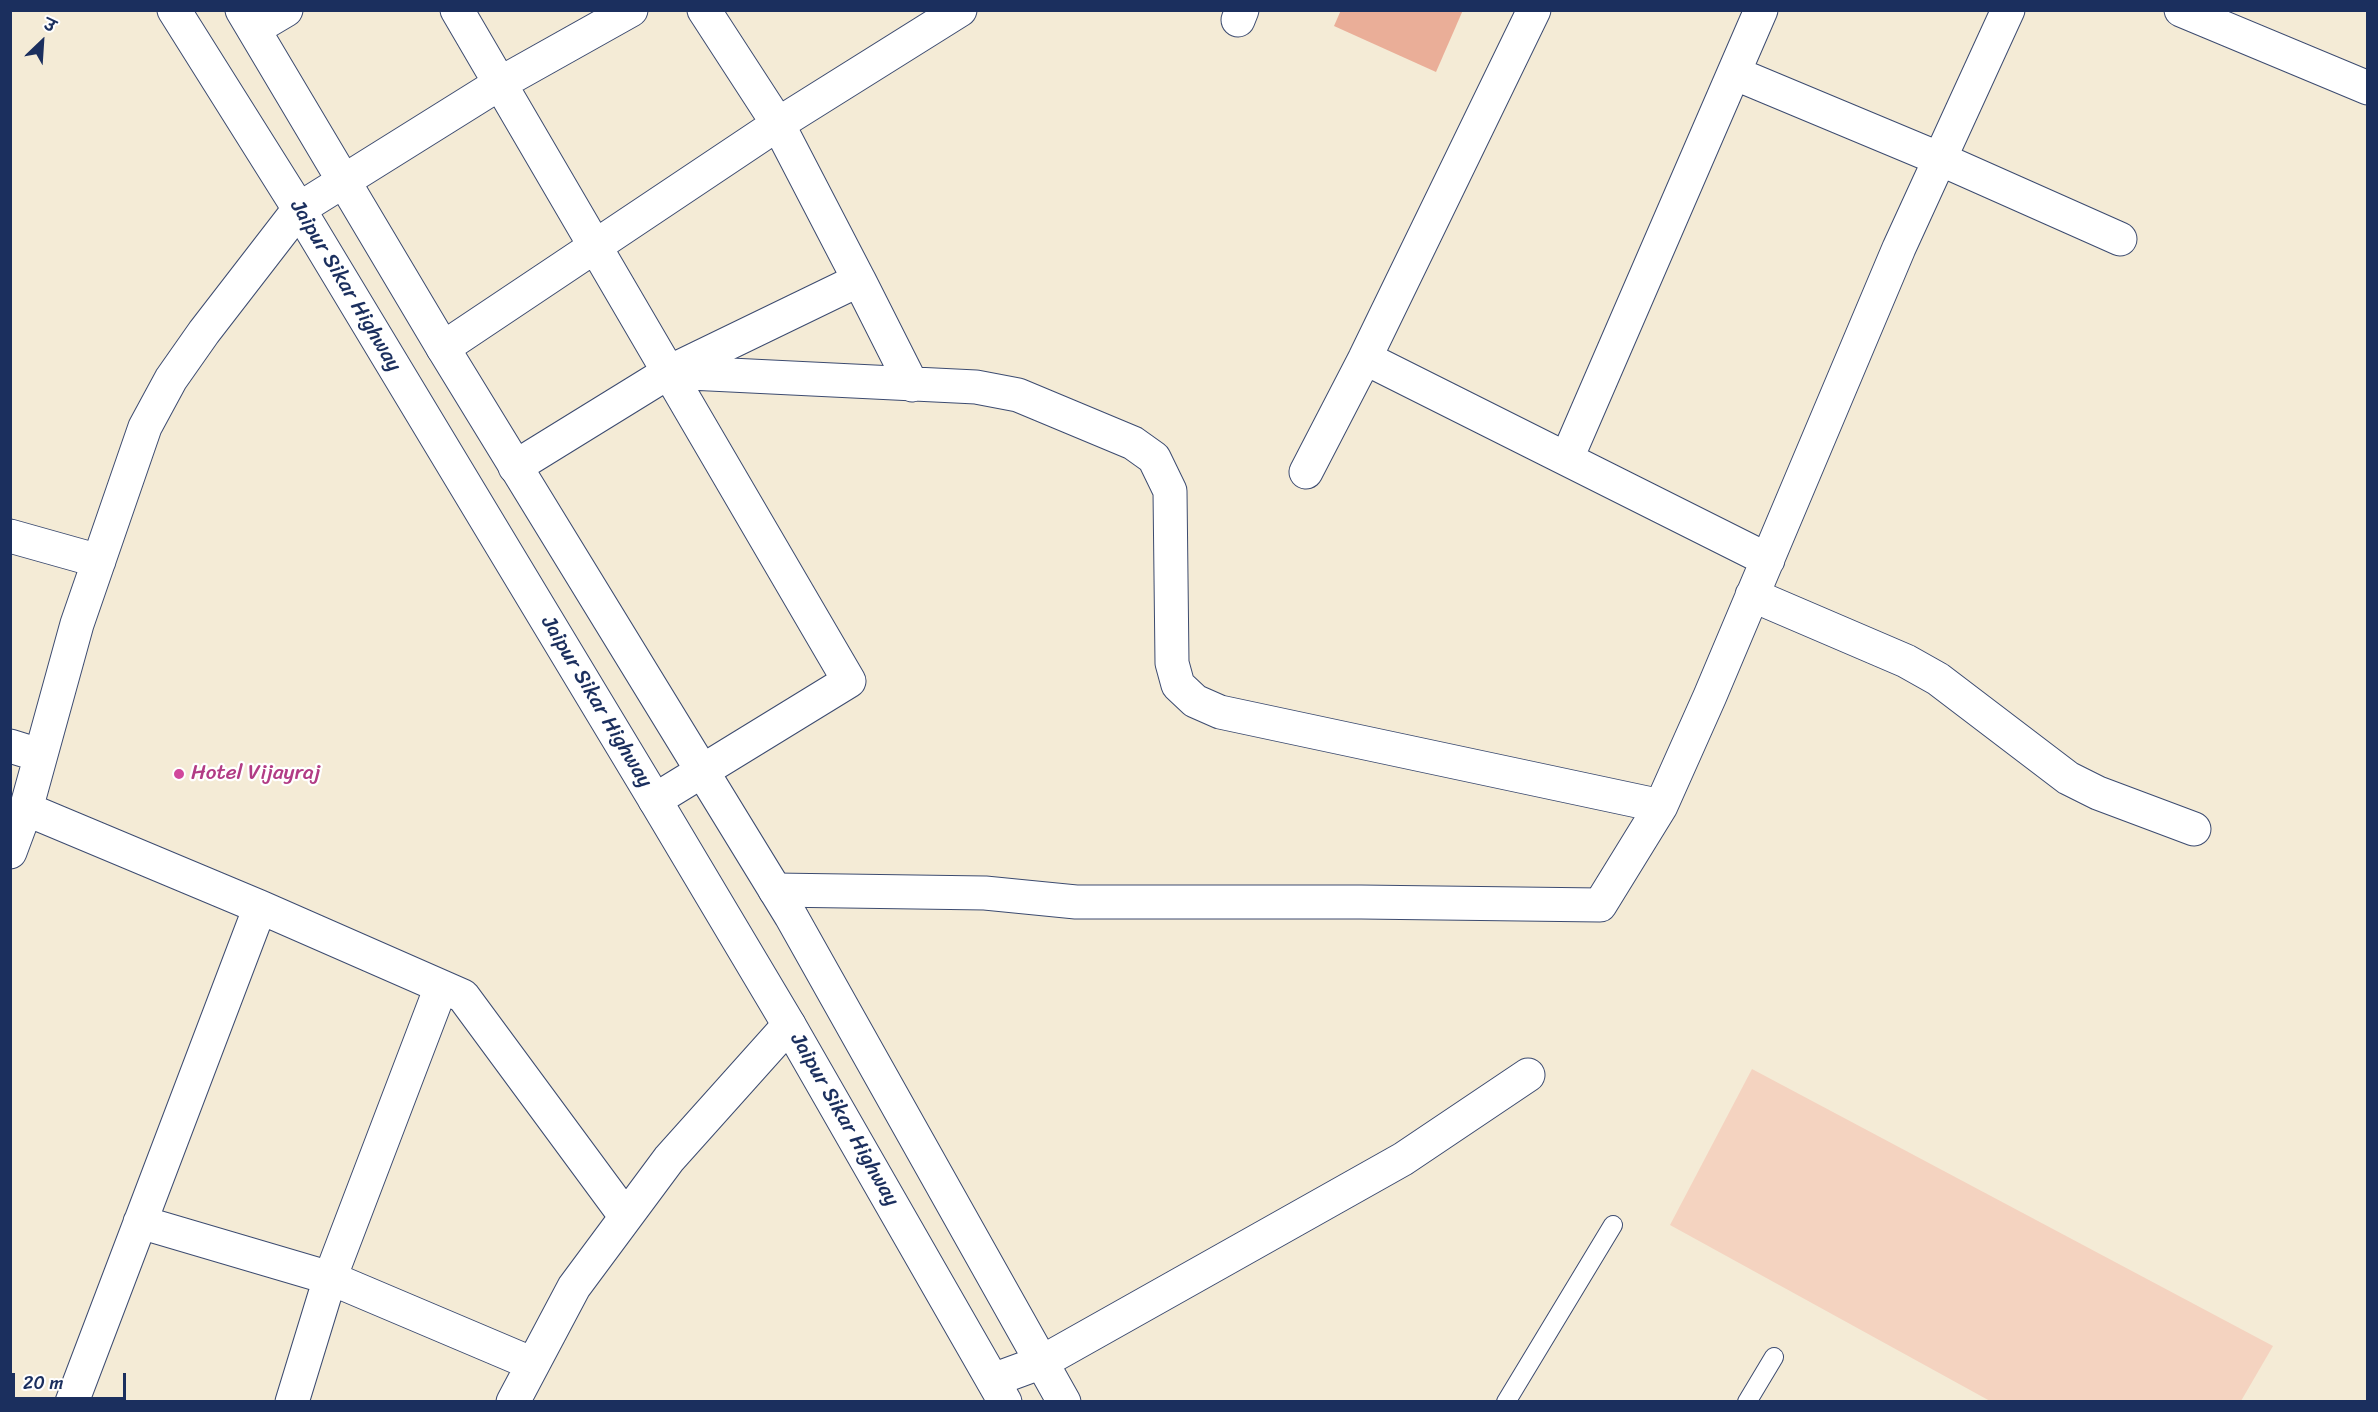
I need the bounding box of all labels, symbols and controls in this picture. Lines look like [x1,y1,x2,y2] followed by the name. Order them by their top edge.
[39,10,61,41] text: उ
[12,12,72,72] north arrow
[284,196,406,376] street label: Jaipur Sikar Highway
[535,612,657,792] street label: Jaipur Sikar Highway
[191,761,320,787] place label: Hotel Vijayraj
[172,767,186,781] marker: Hotel Vijayraj
[784,1029,904,1211] street label: Jaipur Sikar Highway
[15,1361,129,1399] scale bar
[23,1367,63,1399] text: 20 m

